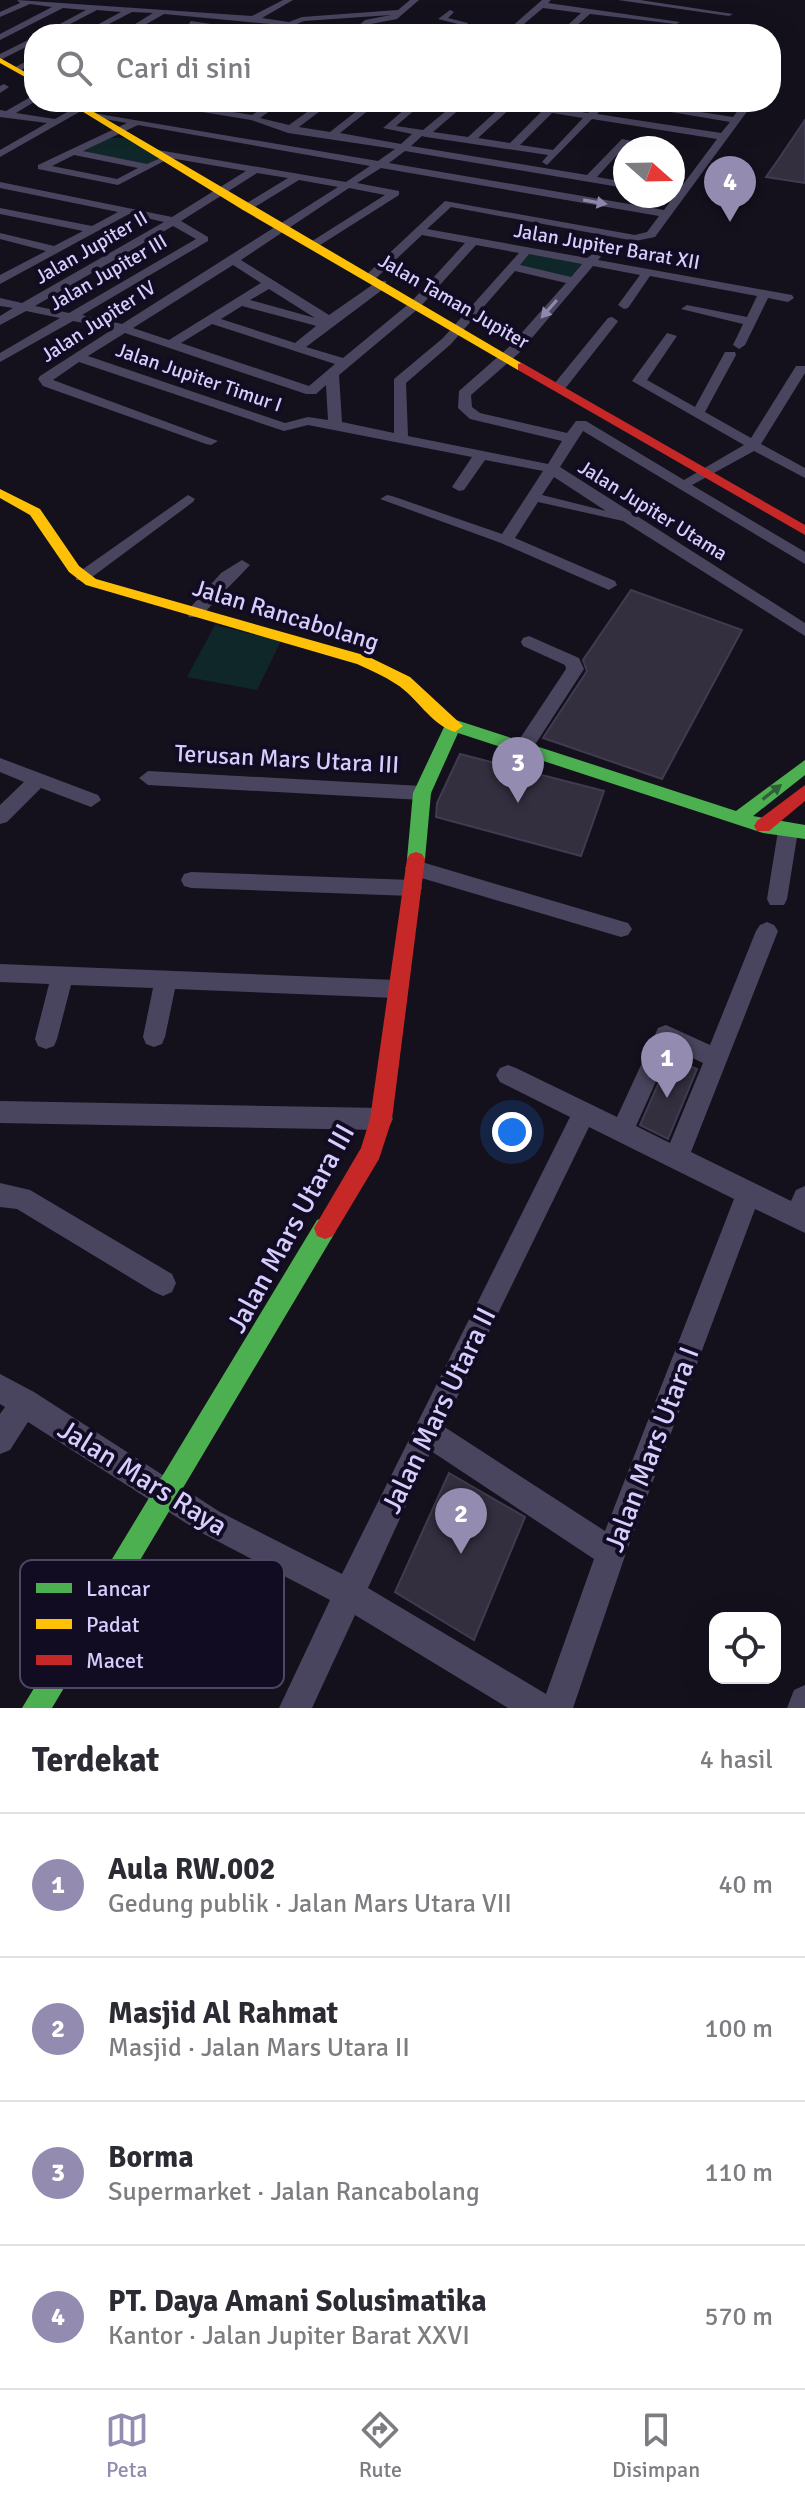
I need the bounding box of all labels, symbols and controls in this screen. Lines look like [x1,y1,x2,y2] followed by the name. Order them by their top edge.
[24,24,781,112] search box
[52,46,96,90] icon: search
[116,50,252,87] text: Cari di sini
[613,136,685,208] north arrow
[704,156,756,222] pin: 4
[583,196,608,208] one-way arrow
[30,205,152,290] street label: Jalan Jupiter II
[512,218,702,275] street label: Jalan Jupiter Barat XII
[45,229,172,316] street label: Jalan Jupiter III
[374,248,534,355] street label: Jalan Taman Jupiter
[36,275,161,368] street label: Jalan Jupiter IV
[541,299,558,319] one-way arrow
[112,337,285,418] street label: Jalan Jupiter Timur I
[574,455,732,566] street label: Jalan Jupiter Utama
[189,572,383,658] street label: Jalan Rancabolang
[492,737,544,803] pin: 3
[174,738,400,780] street label: Terusan Mars Utara III
[762,785,782,801] one-way arrow
[641,1032,693,1098] pin: 1
[492,1112,532,1152] your location
[219,1118,362,1339] street label: Jalan Mars Utara III
[374,1302,504,1519] street label: Jalan Mars Utara II
[597,1342,707,1557] street label: Jalan Mars Utara I
[52,1412,233,1543] street label: Jalan Mars Raya
[435,1488,487,1554] pin: 2
[20,1560,284,1688] legend
[86,1575,150,1602] text: Lancar
[86,1611,140,1638] text: Padat
[709,1612,781,1684] map controls
[709,1612,781,1684] button: locate
[86,1647,144,1674] text: Macet
[32,1739,159,1781] text: Terdekat
[700,1744,773,1776] text: 4 hasil
[108,1851,276,1888] text: Aula RW.002
[51,1869,65,1901] text: 1
[718,1869,773,1901] text: 40 m
[108,1888,512,1920] text: Gedung publik · Jalan Mars Utara VII
[108,1995,338,2032] text: Masjid Al Rahmat
[51,2013,65,2045] text: 2
[704,2013,773,2045] text: 100 m
[108,2032,410,2064] text: Masjid · Jalan Mars Utara II
[108,2139,194,2176] text: Borma
[51,2157,65,2189] text: 3
[704,2157,773,2189] text: 110 m
[108,2176,480,2208] text: Supermarket · Jalan Rancabolang
[108,2283,487,2320] text: PT. Daya Amani Solusimatika
[51,2301,65,2333] text: 4
[704,2301,773,2333] text: 570 m
[108,2320,470,2352] text: Kantor · Jalan Jupiter Barat XXVI
[105,2408,149,2483] tab: Peta
[358,2408,402,2483] tab: Rute
[612,2408,700,2483] tab: Disimpan

